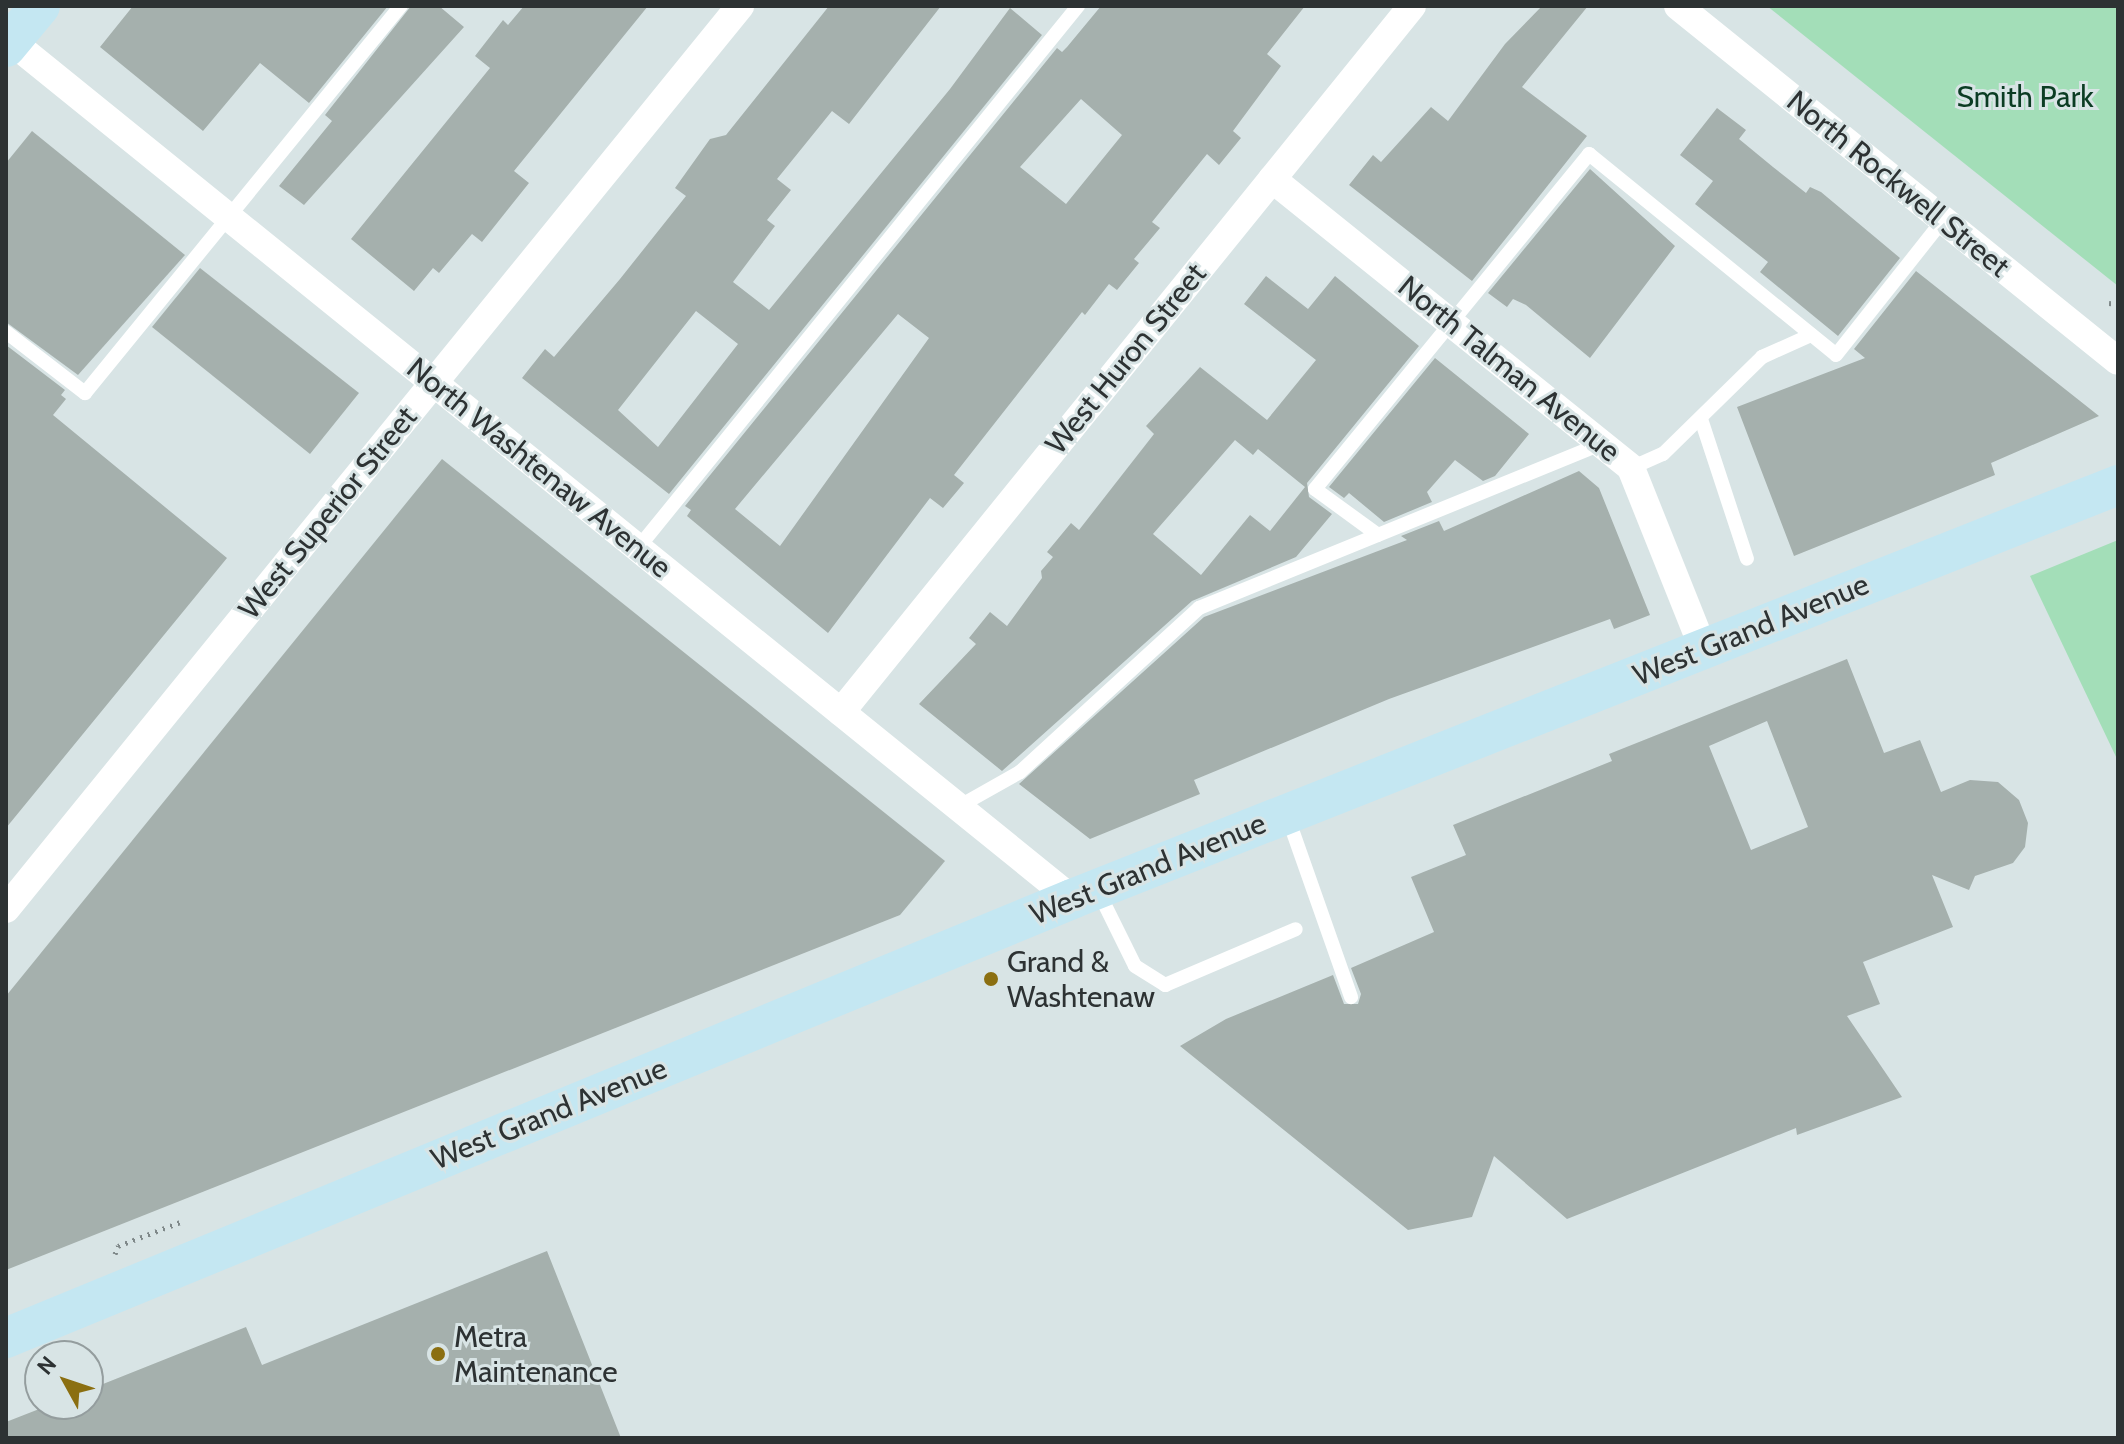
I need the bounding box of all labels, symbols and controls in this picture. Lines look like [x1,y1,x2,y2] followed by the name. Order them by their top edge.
[1956,79,2094,115] park label: Smith Park
[1779,83,2017,285] street label: North Rockwell Street
[1038,257,1214,461] street label: West Huron Street
[1391,269,1627,469] street label: North Talman Avenue
[400,350,678,586] street label: North Washtenaw Avenue
[231,400,425,626] street label: West Superior Street
[1628,566,1874,694] street label: West Grand Avenue
[1025,805,1271,933] street label: West Grand Avenue
[1007,944,1155,1014] place label: Grand & Washtenaw
[982,970,1000,988] marker: Grand & Washtenaw
[426,1050,672,1178] street label: West Grand Avenue
[454,1319,618,1390] place label: Metra Maintenance
[24,1340,104,1420] north arrow
[429,1345,447,1363] marker: Metra Maintenance
[31,1351,62,1380] text: N

